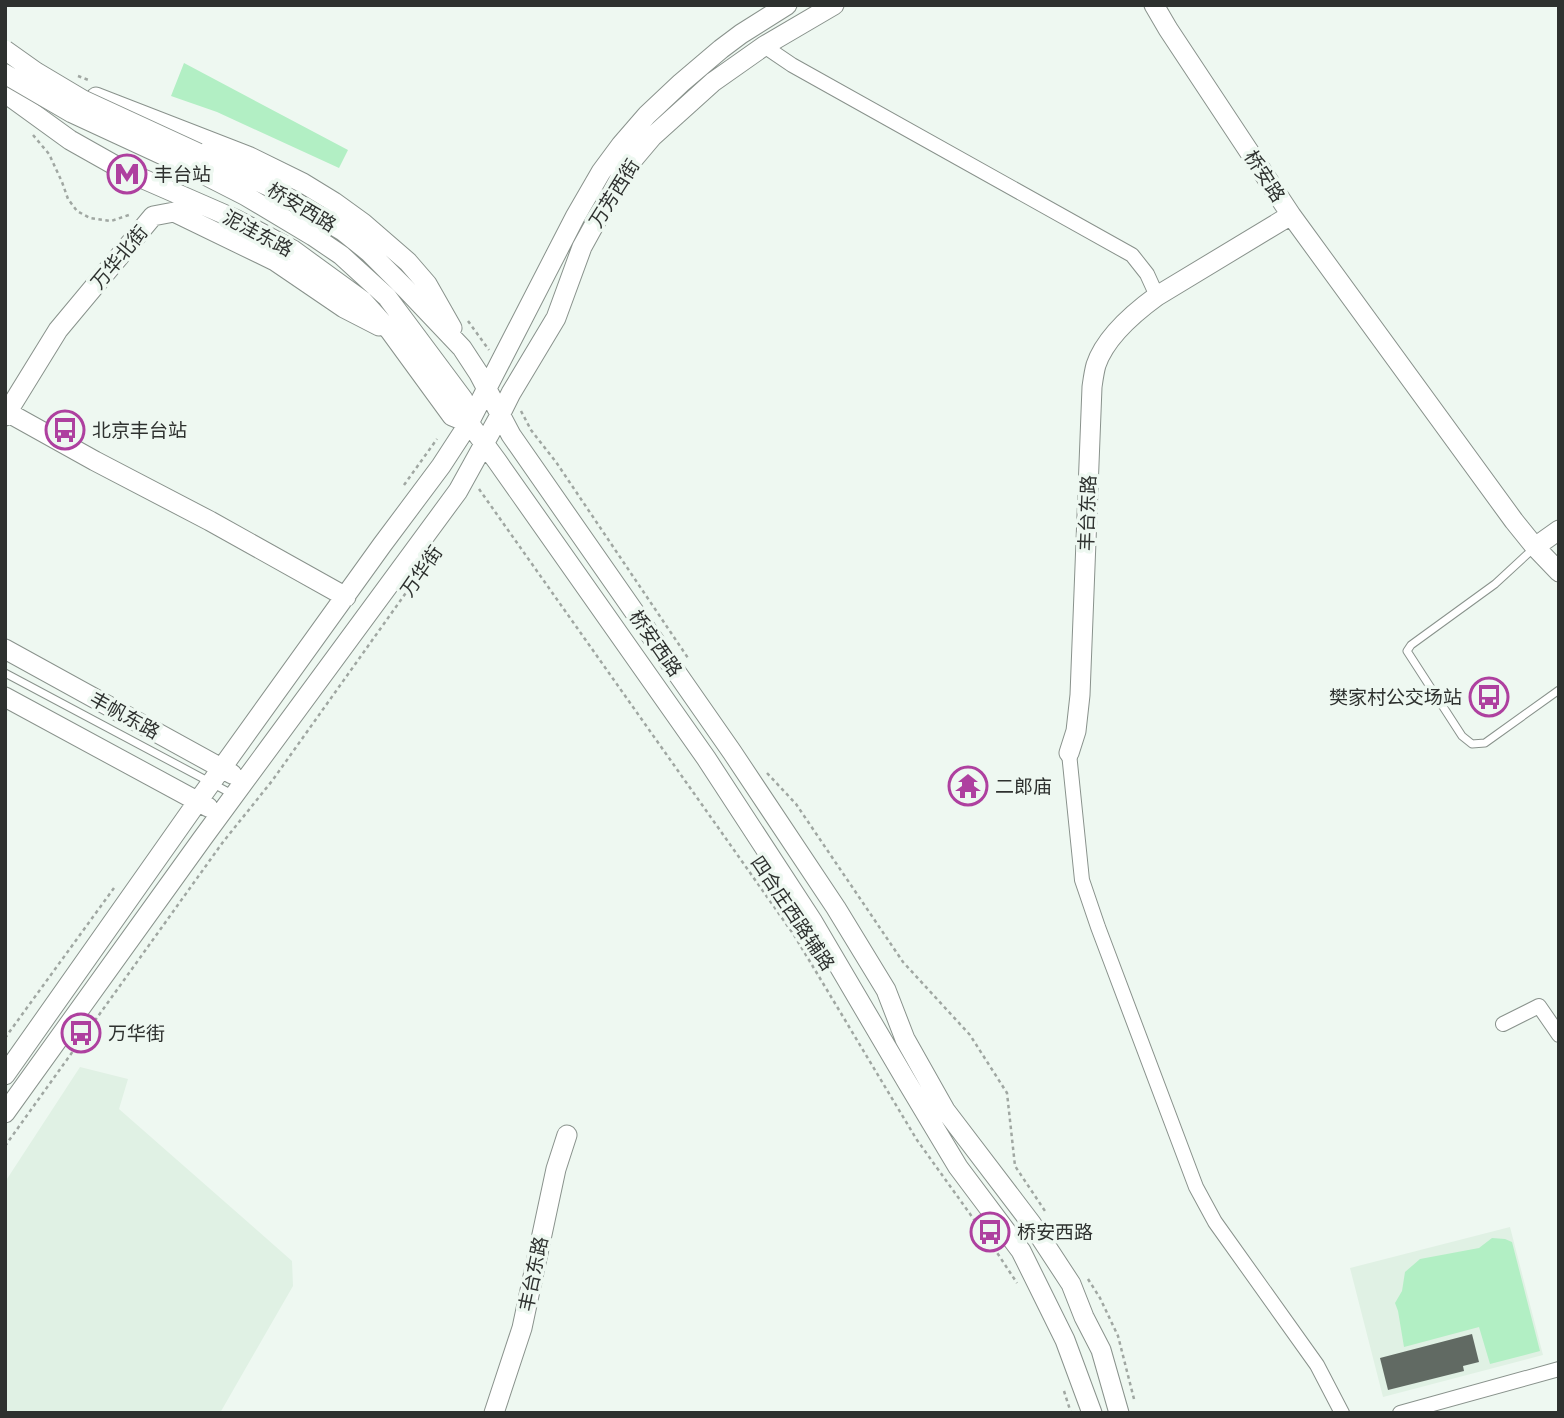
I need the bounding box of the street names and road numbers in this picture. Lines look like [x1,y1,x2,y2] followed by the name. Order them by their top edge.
[1240,146,1291,206] street label: 桥安路
[584,154,643,231] street label: 万芳西街
[264,177,341,236] street label: 桥安西路
[219,205,297,261] street label: 泥洼东路
[85,220,152,293] street label: 万华北街
[1074,475,1099,551] street label: 丰台东路
[395,541,446,601] street label: 万华街
[625,605,688,680] street label: 桥安西路
[86,686,164,743] street label: 丰帆东路
[747,851,840,974] street label: 四合庄西路辅路
[513,1234,552,1313] street label: 丰台东路

